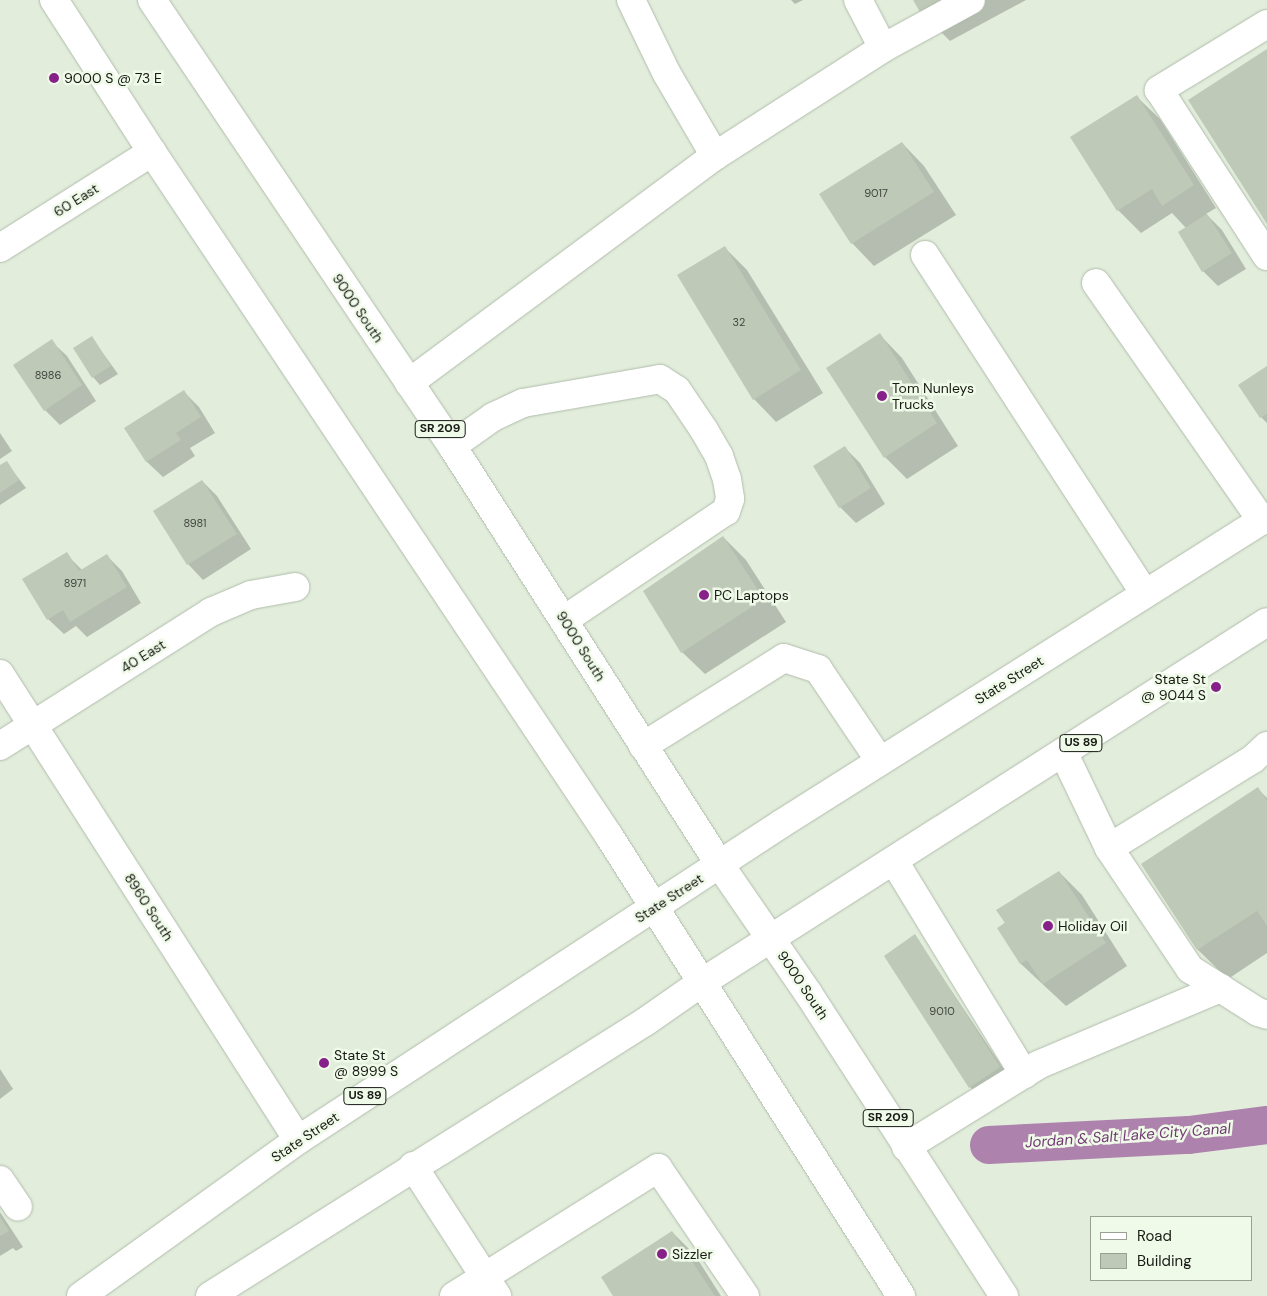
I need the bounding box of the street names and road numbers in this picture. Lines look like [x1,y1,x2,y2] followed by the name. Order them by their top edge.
[50,180,102,220] street label: 60 East
[329,270,387,346] street label: 9000 South
[414,419,466,438] road number: SR 209
[553,608,609,684] street label: 9000 South
[118,636,168,676] street label: 40 East
[972,652,1046,708] street label: State Street
[1058,734,1104,752] road number: US 89
[121,870,177,944] street label: 8960 South
[632,870,706,926] street label: State Street
[774,947,832,1023] street label: 9000 South
[342,1086,388,1106] road number: US 89
[268,1108,342,1166] street label: State Street
[862,1108,914,1128] road number: SR 209

